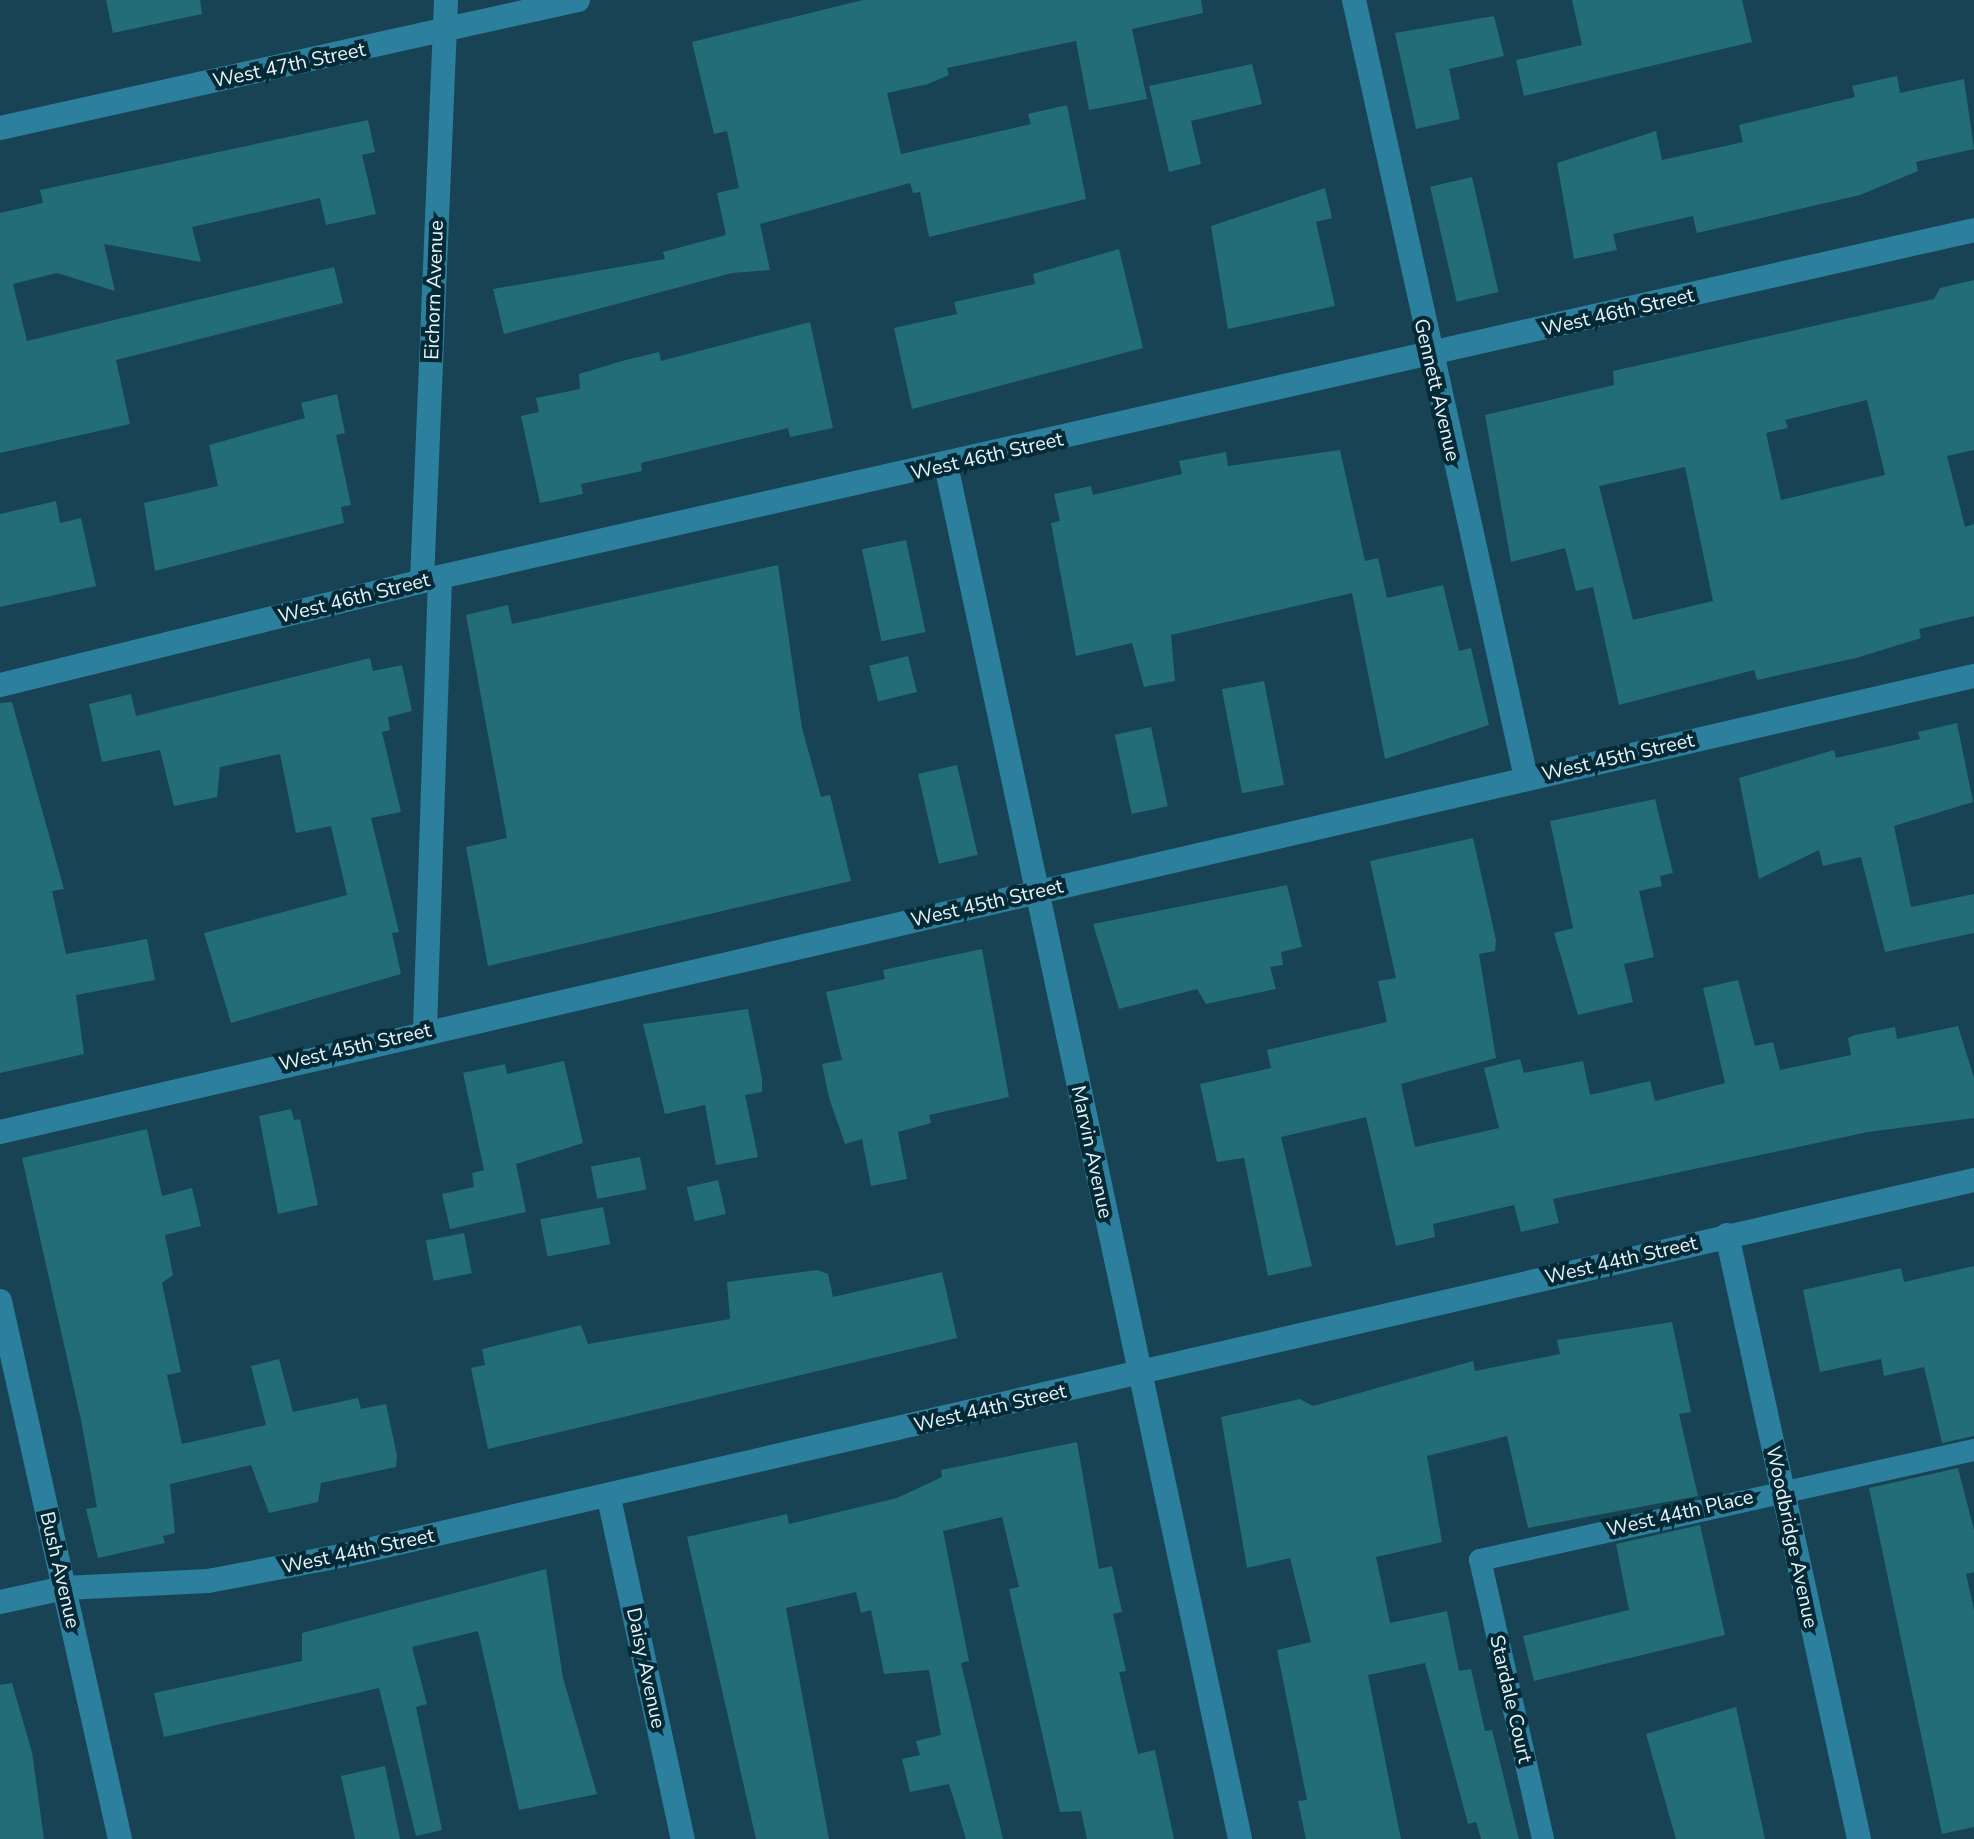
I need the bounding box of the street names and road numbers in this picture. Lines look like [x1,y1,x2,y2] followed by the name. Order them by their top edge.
[211,37,367,93] street label: West 47th Street
[420,220,448,360] street label: Eichorn Avenue
[1540,283,1696,341] street label: West 46th Street
[1409,316,1465,464] street label: Gennett Avenue
[909,427,1065,485] street label: West 46th Street
[276,568,432,628] street label: West 46th Street
[1540,728,1696,786] street label: West 45th Street
[909,874,1065,932] street label: West 45th Street
[277,1018,433,1076] street label: West 45th Street
[1066,1083,1118,1221] street label: Marvin Avenue
[1543,1231,1699,1289] street label: West 44th Street
[912,1379,1068,1437] street label: West 44th Street
[1761,1444,1823,1630] street label: Woodbridge Avenue
[1604,1484,1756,1542] street label: West 44th Place
[35,1509,85,1631] street label: Bush Avenue
[280,1523,436,1579] street label: West 44th Street
[621,1605,671,1731] street label: Daisy Avenue
[1485,1633,1537,1765] street label: Stardale Court

